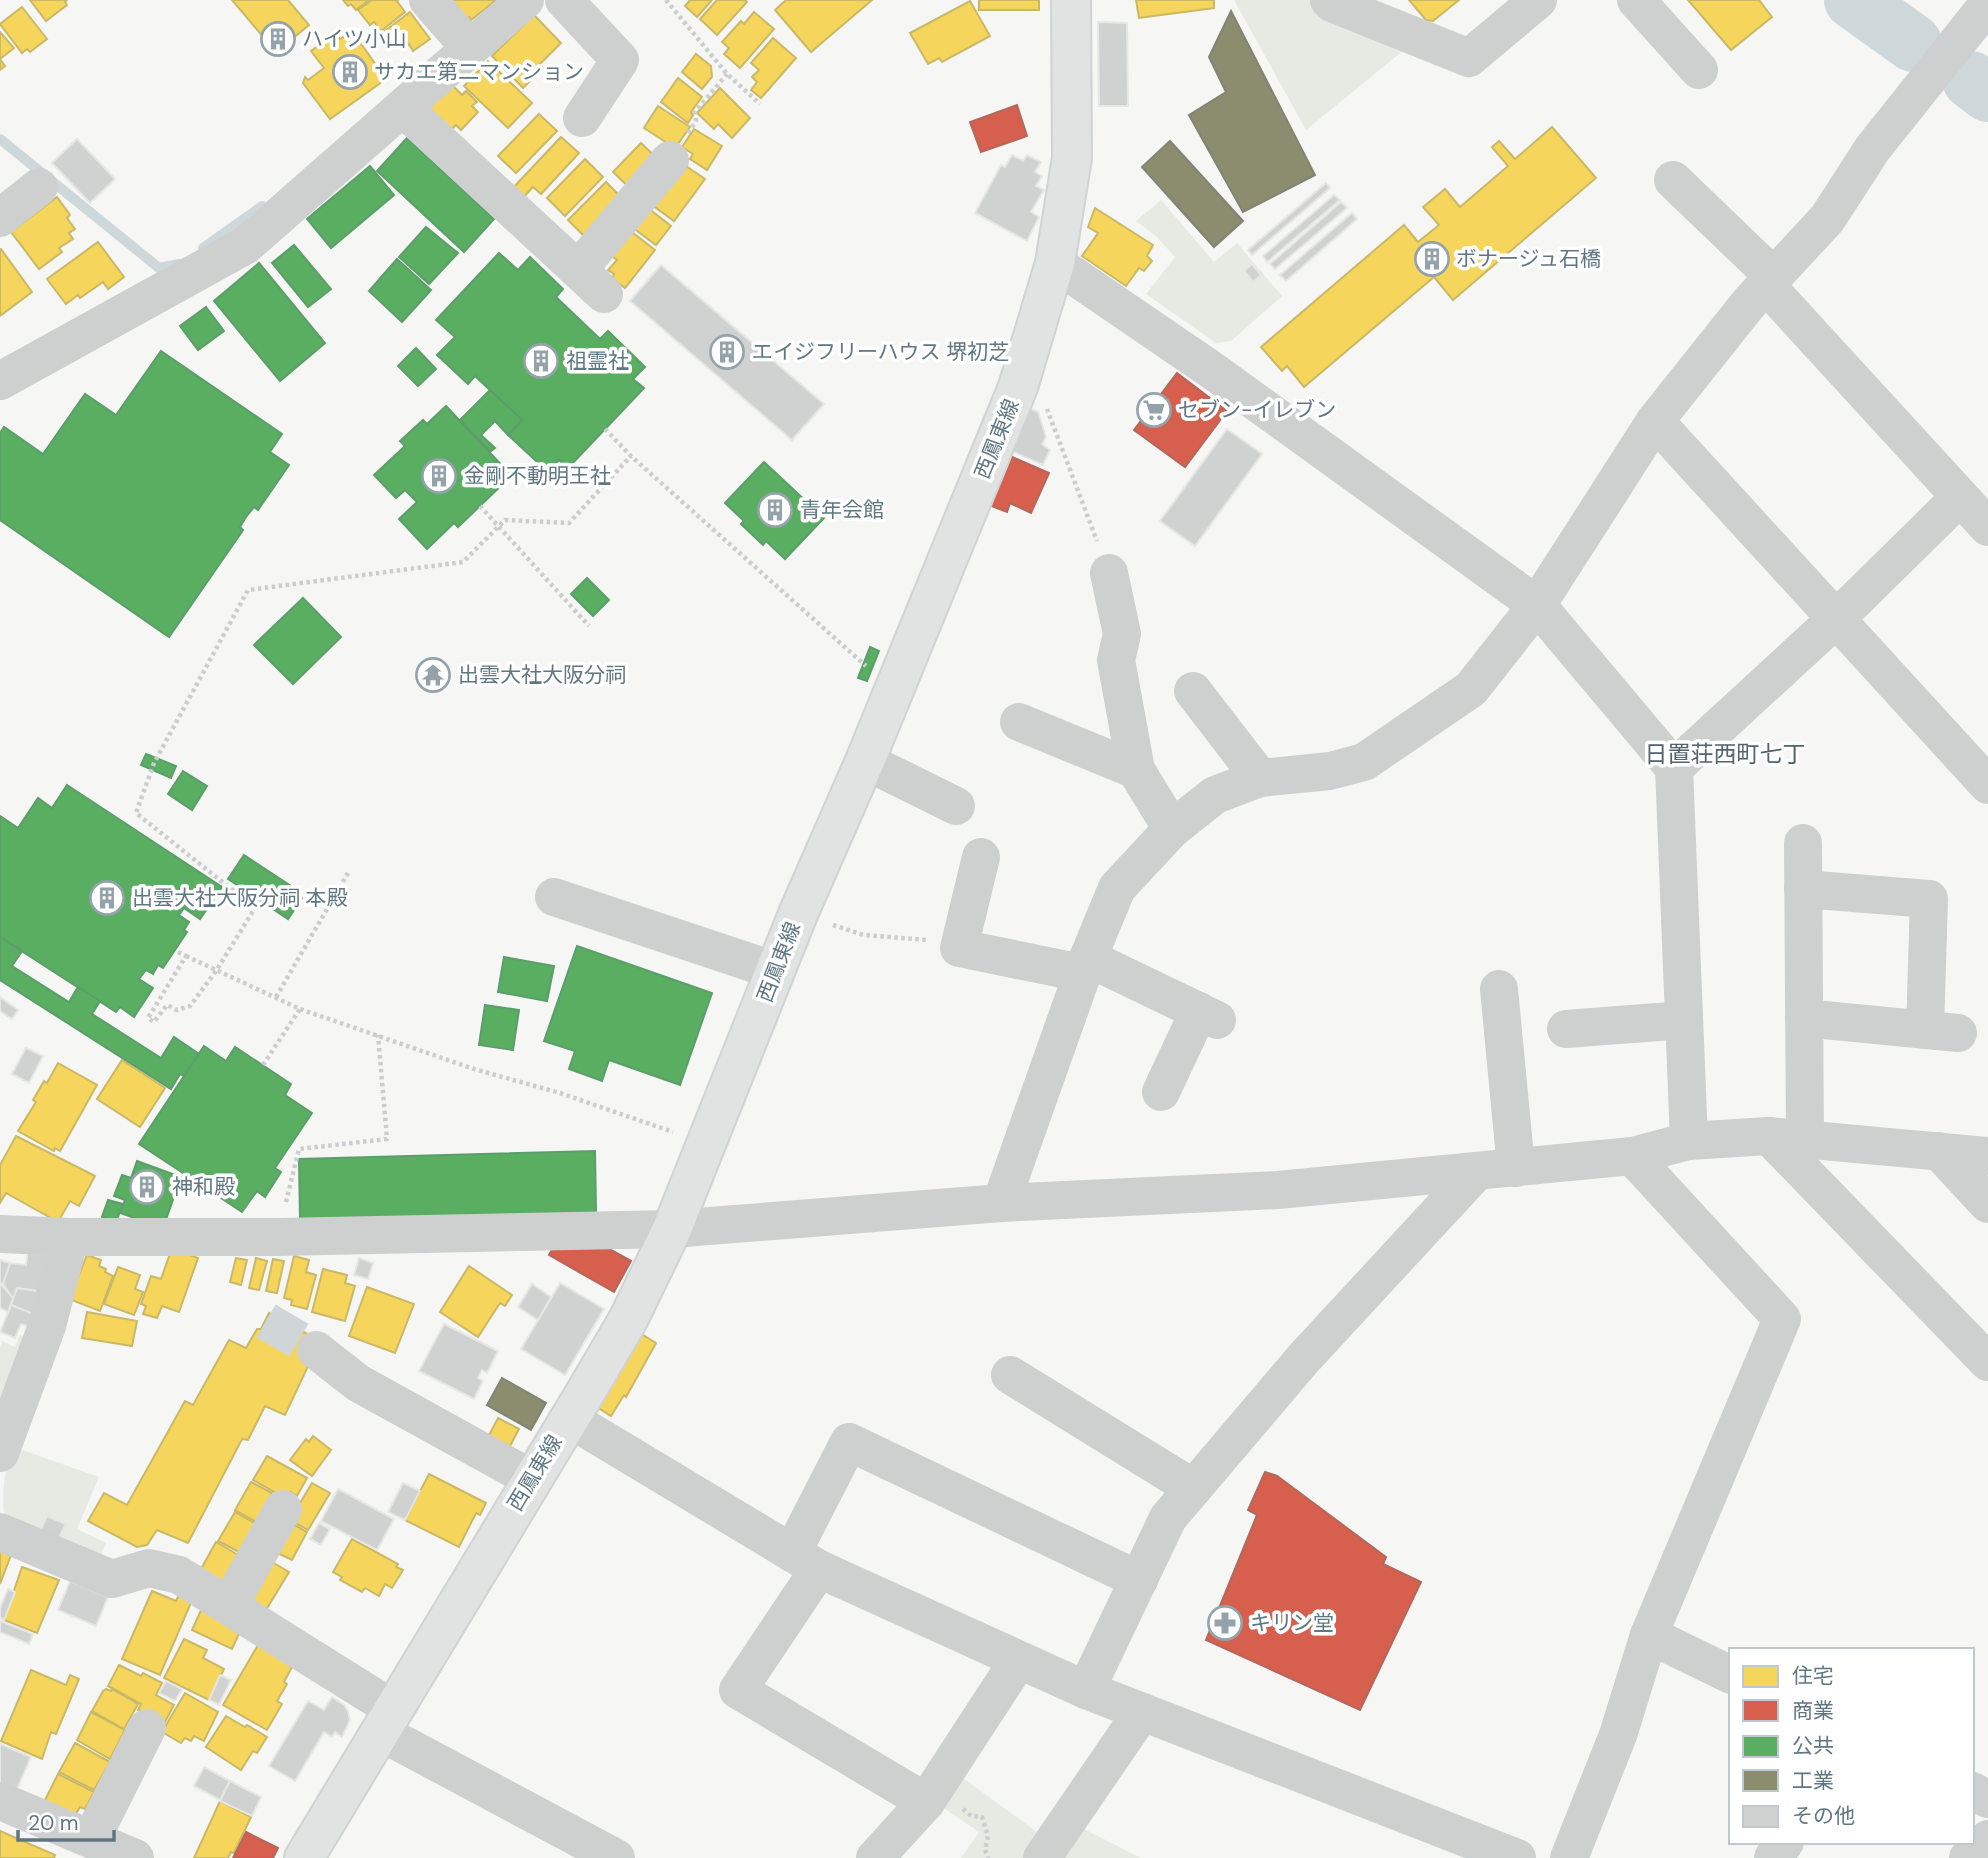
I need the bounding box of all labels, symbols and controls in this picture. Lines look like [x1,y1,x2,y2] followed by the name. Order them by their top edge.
[259,20,297,58] building icon: ハイツ小山
[302,25,407,53] place label: ハイツ小山
[331,53,369,91] building icon: サカエ第二マンション
[374,58,584,86] place label: サカエ第二マンション
[1413,240,1451,278] building icon: ボナージュ石橋
[1456,245,1601,273] place label: ボナージュ石橋
[708,333,746,371] building icon: エイジフリーハウス 堺初芝
[752,338,1009,366] place label: エイジフリーハウス 堺初芝
[522,342,560,380] building icon: 祖霊社
[566,347,629,375] place label: 祖霊社
[1135,391,1173,429] supermarket icon: セブン-イレブン
[968,395,1026,483] street label: 西鳳東線
[1178,396,1336,424] place label: セブン-イレブン
[420,457,458,495] building icon: 金剛不動明王社
[464,462,611,490] place label: 金剛不動明王社
[756,491,794,529] building icon: 青年会館
[800,496,884,524] place label: 青年会館
[414,656,452,694] temple icon: 出雲大社大阪分祠
[458,661,626,689] place label: 出雲大社大阪分祠
[1645,739,1806,769] district label: 日置荘西町七丁
[88,879,126,917] building icon: 出雲大社大阪分祠 本殿
[132,884,348,912] place label: 出雲大社大阪分祠 本殿
[751,918,807,1006] street label: 西鳳東線
[128,1168,166,1206] building icon: 神和殿
[172,1173,235,1201] place label: 神和殿
[501,1430,569,1516] street label: 西鳳東線
[1206,1604,1244,1642] pharmacy icon: キリン堂
[1250,1609,1334,1637] place label: キリン堂
[1729,1648,1974,1844] legend
[1792,1662,1834,1690] text: 住宅
[1792,1697,1834,1725] text: 商業
[1792,1732,1834,1760] text: 公共
[1792,1767,1834,1795] text: 工業
[18,1798,114,1842] scale bar
[1792,1802,1855,1830] text: その他
[28,1809,79,1837] text: 20 m

